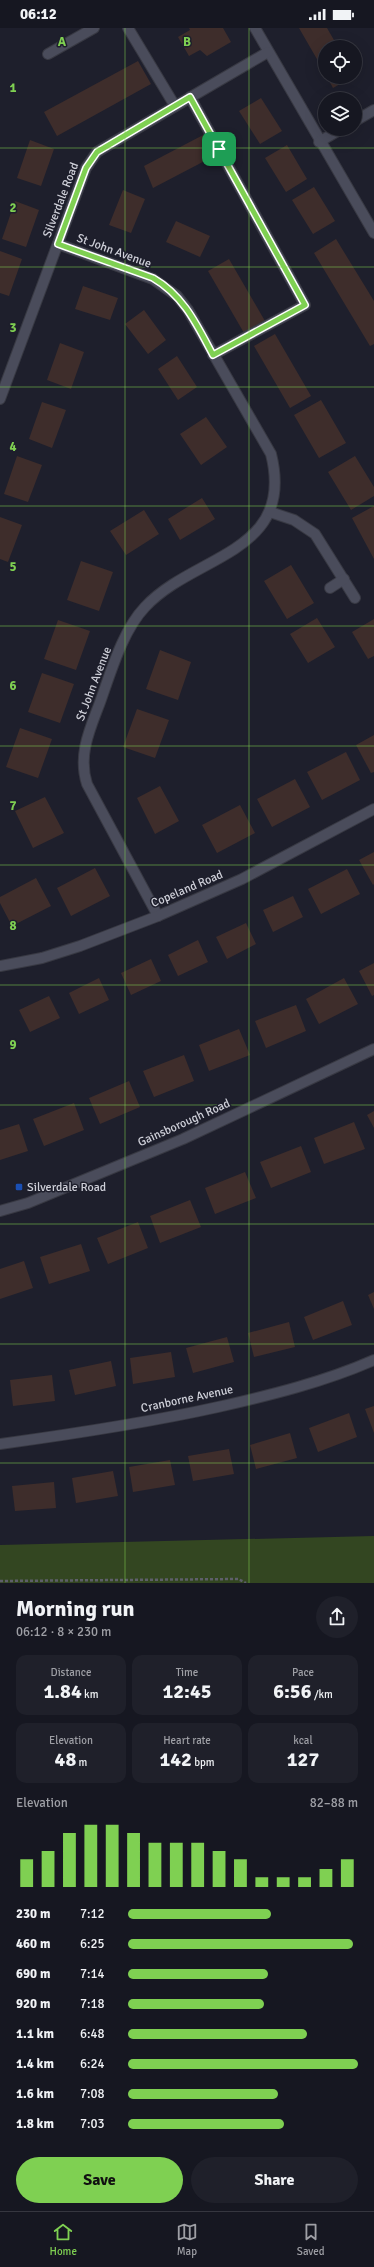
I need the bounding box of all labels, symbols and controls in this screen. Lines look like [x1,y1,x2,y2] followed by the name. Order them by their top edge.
[20,5,57,23] text: 06:12
[58,34,67,50] text: A
[183,34,191,50] text: B
[318,40,362,136] map controls
[318,40,362,84] button: locate
[9,80,17,96] text: 1
[318,92,362,136] button: layers
[202,132,236,166] pin
[208,138,230,160] icon: arrive
[40,160,82,240] street label: Silverdale Road
[9,200,17,216] text: 2
[75,231,153,271] street label: St John Avenue
[9,320,17,336] text: 3
[9,439,17,455] text: 4
[9,559,17,575] text: 5
[73,645,115,723] street label: St John Avenue
[9,678,17,694] text: 6
[9,798,17,814] text: 7
[149,867,225,911] street label: Copeland Road
[9,918,17,934] text: 8
[9,1037,17,1053] text: 9
[135,1096,233,1150] street label: Gainsborough Road
[27,1180,106,1195] place label: Silverdale Road
[14,1182,24,1192] marker: Silverdale Road
[139,1382,235,1416] street label: Cranborne Avenue
[16,1595,135,1622] text: Morning run
[316,1596,358,1638] button: share
[16,1624,111,1640] text: 06:12 · 8 × 230 m
[51,1666,91,1679] text: Distance
[176,1666,198,1679] text: Time
[292,1666,314,1679] text: Pace
[44,1679,82,1704] text: 1.84
[162,1679,212,1704] text: 12:45
[273,1679,311,1704] text: 6:56
[82,1688,98,1701] text: km
[311,1688,333,1701] text: /km
[49,1734,93,1747] text: Elevation
[163,1734,211,1747] text: Heart rate
[293,1734,313,1747] text: kcal
[55,1747,76,1772] text: 48
[159,1747,192,1772] text: 142
[287,1747,319,1772] text: 127
[76,1756,87,1769] text: m
[192,1756,215,1769] text: bpm
[16,1795,68,1811] text: Elevation
[310,1795,358,1811] text: 82–88 m
[16,1906,50,1922] text: 230 m
[80,1906,105,1922] text: 7:12
[16,1936,50,1952] text: 460 m
[80,1936,105,1952] text: 6:25
[16,1966,50,1982] text: 690 m
[80,1966,105,1982] text: 7:14
[16,1996,50,2012] text: 920 m
[80,1996,105,2012] text: 7:18
[16,2026,54,2042] text: 1.1 km
[80,2026,105,2042] text: 6:48
[16,2056,54,2072] text: 1.4 km
[80,2056,105,2072] text: 6:24
[16,2086,54,2102] text: 1.6 km
[80,2086,105,2102] text: 7:08
[16,2116,54,2132] text: 1.8 km
[80,2116,105,2132] text: 7:03
[16,2157,183,2203] button: Save
[191,2157,358,2203] button: Share
[49,2221,77,2258] tab: Home
[176,2221,198,2258] tab: Map
[297,2221,325,2258] tab: Saved

